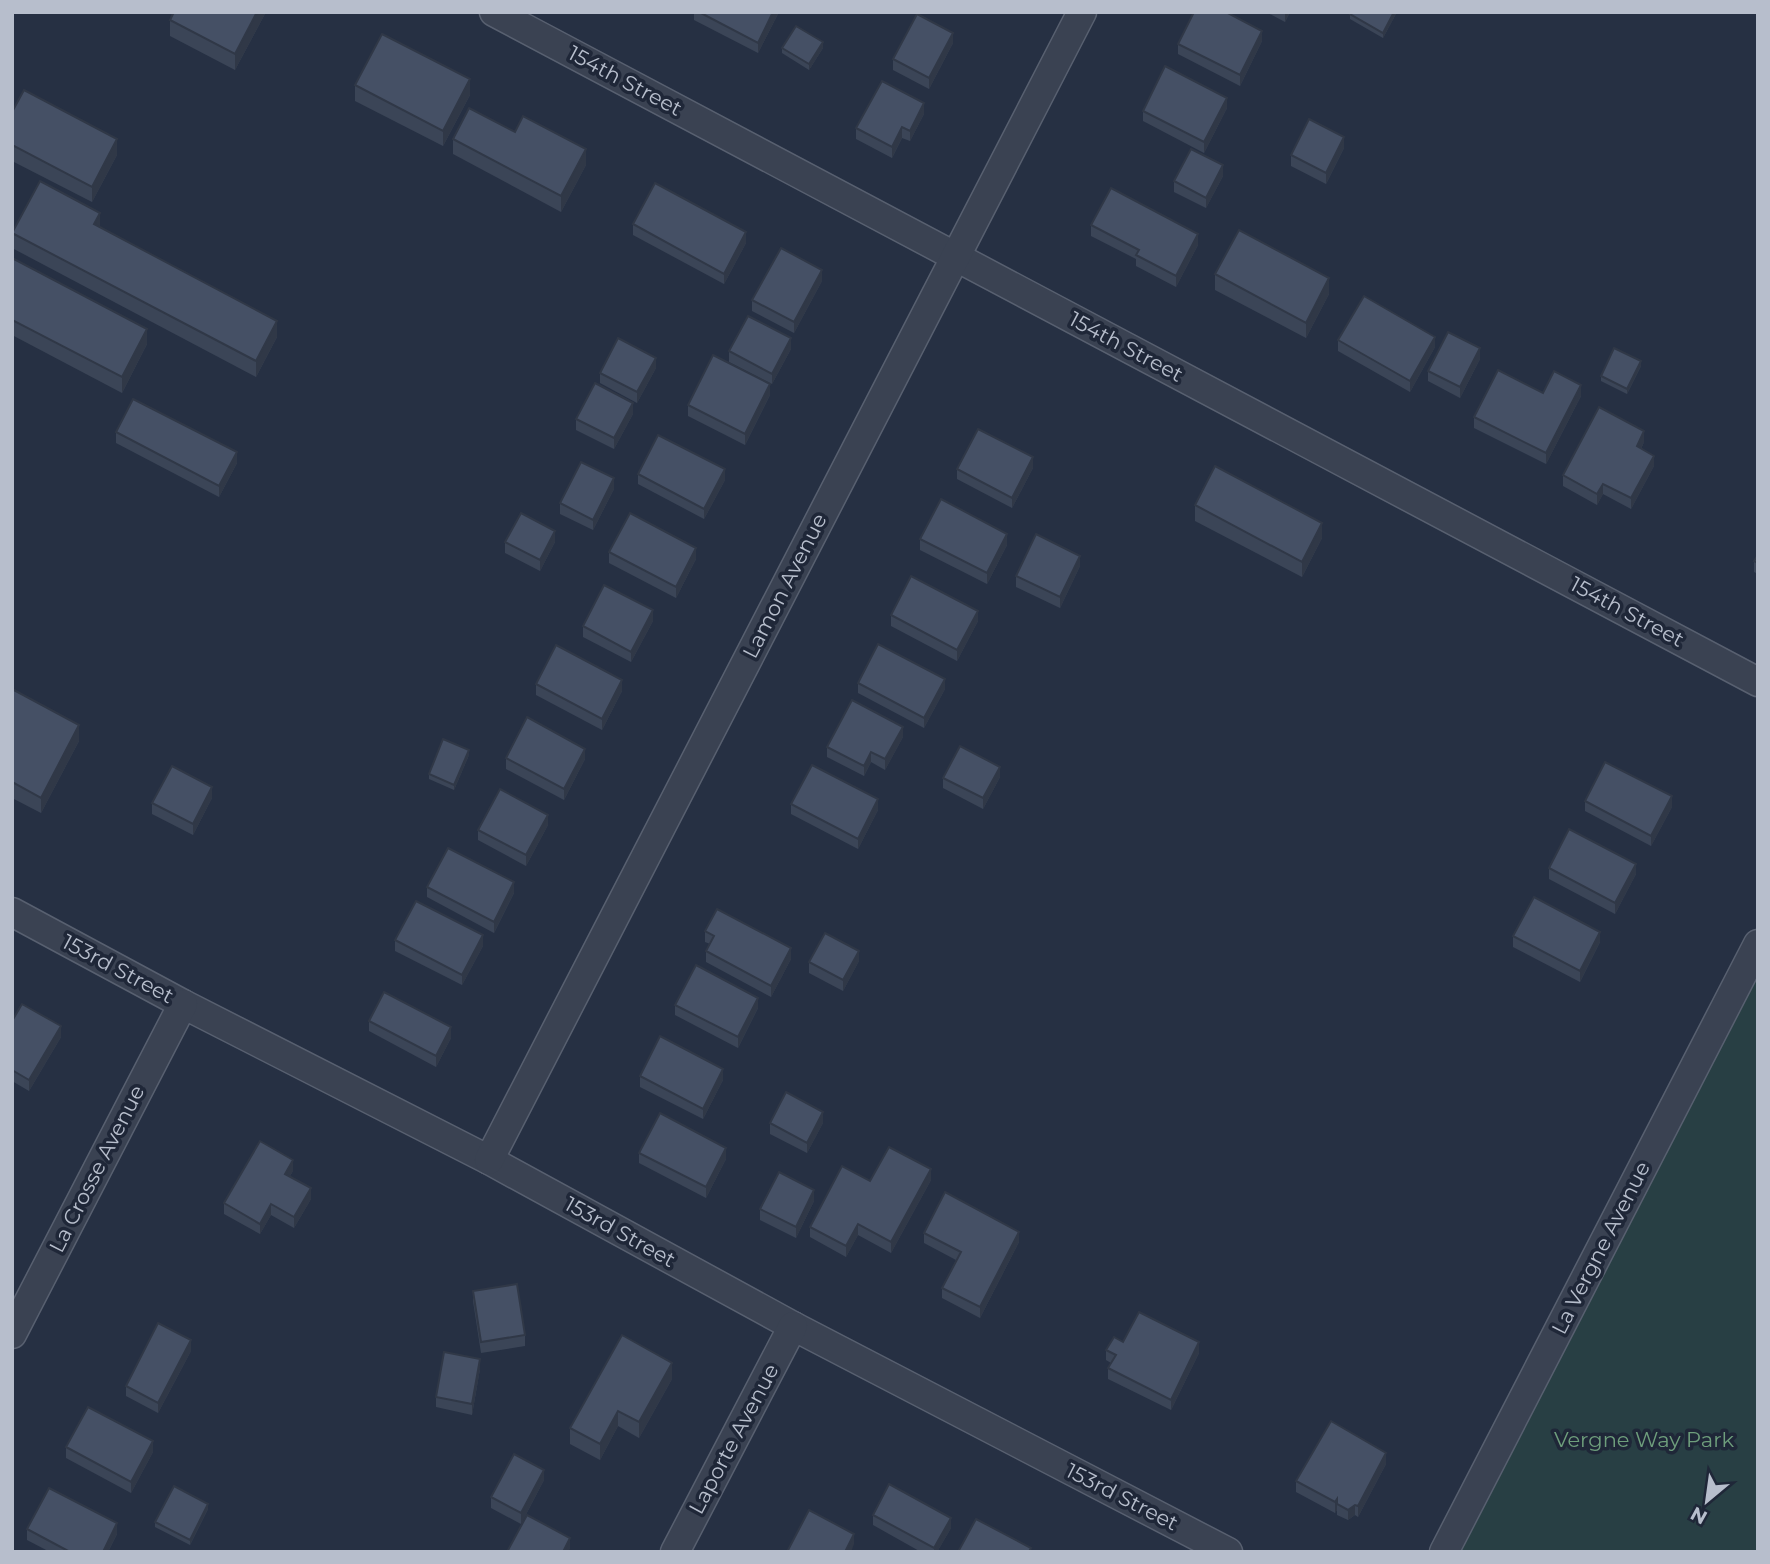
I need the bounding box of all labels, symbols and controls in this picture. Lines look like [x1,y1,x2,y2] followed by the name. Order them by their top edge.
[564,40,686,121] street label: 154th Street
[1065,306,1187,387] street label: 154th Street
[737,509,832,662] street label: Lamon Avenue
[1566,571,1688,652] street label: 154th Street
[58,929,178,1008] street label: 153rd Street
[44,1081,150,1257] street label: La Crosse Avenue
[1546,1157,1655,1338] street label: La Vergne Avenue
[561,1191,680,1272] street label: 153rd Street
[683,1359,784,1518] street label: Laporte Avenue
[1554,1427,1735,1452] park label: Vergne Way Park
[1062,1458,1183,1536] street label: 153rd Street
[1672,1466,1742,1536] north arrow
[1687,1502,1711,1529] text: N

